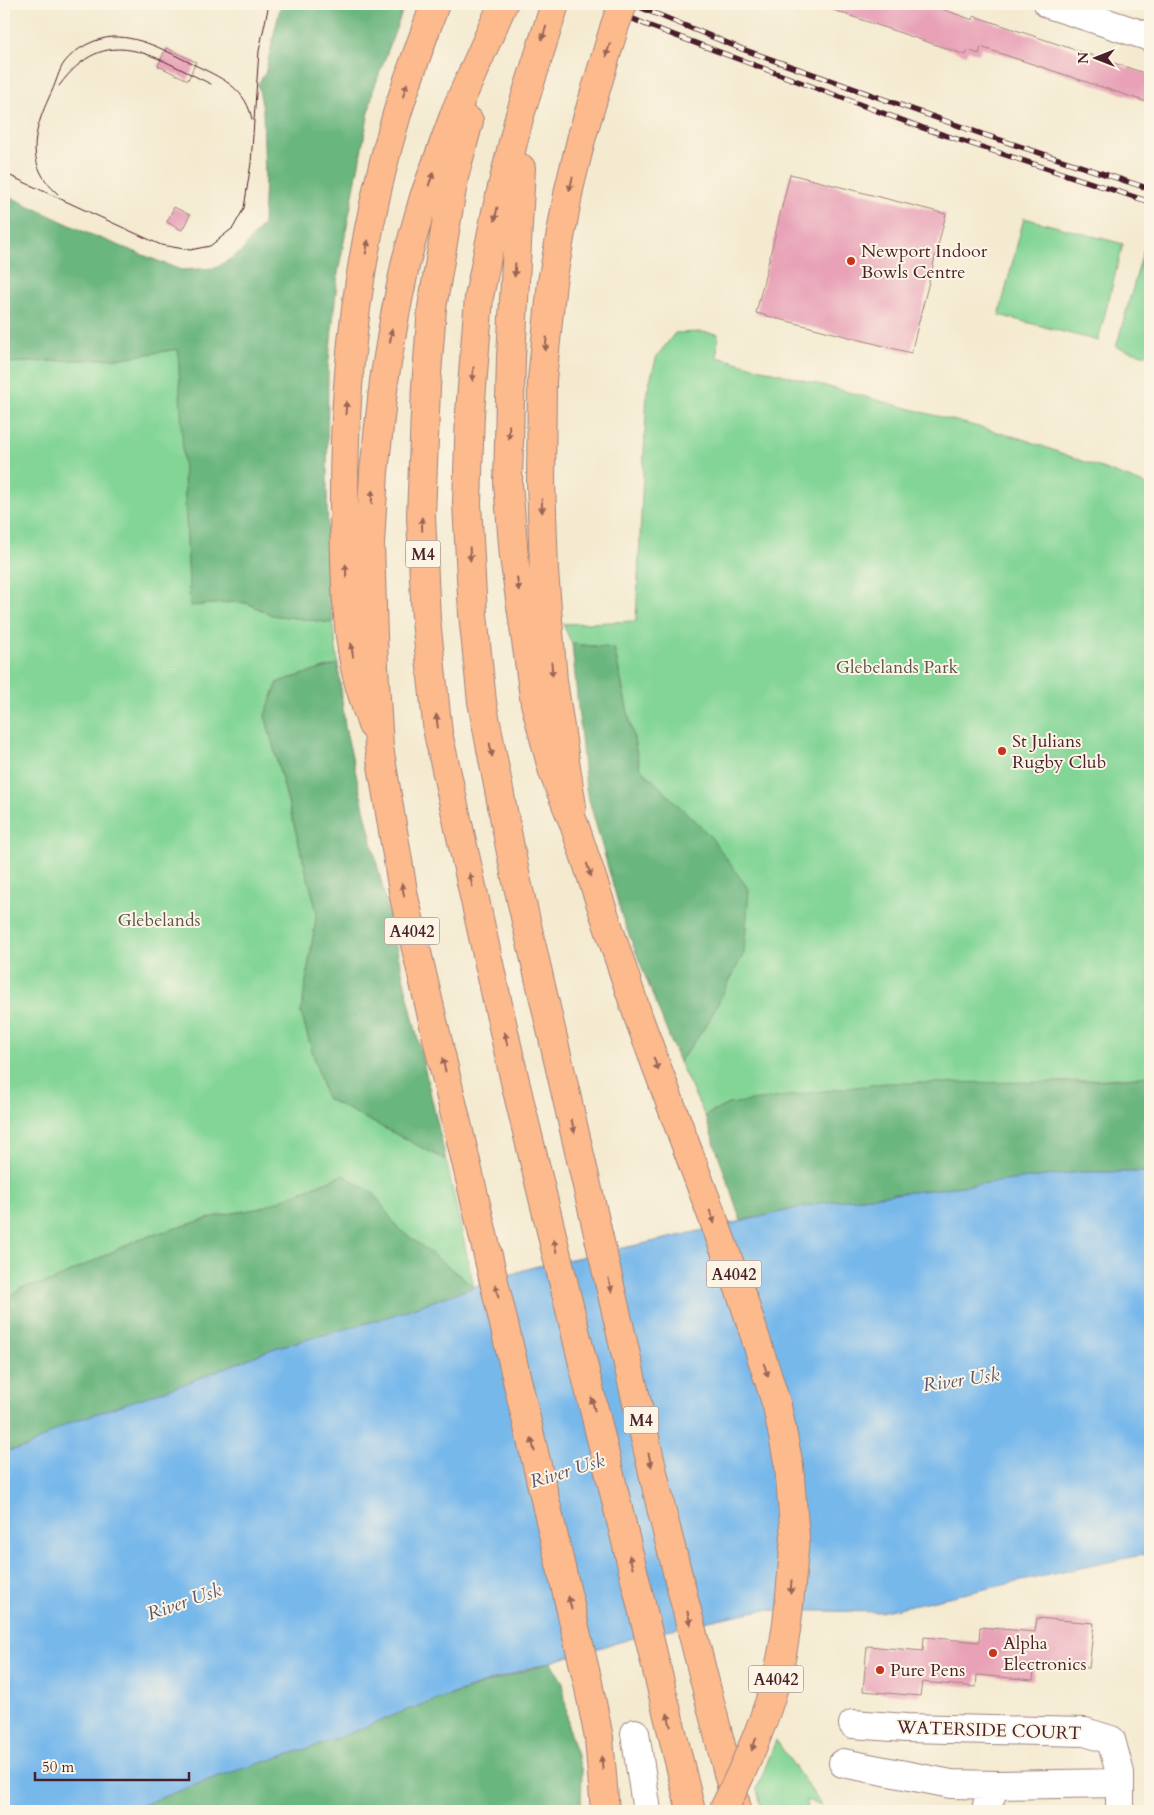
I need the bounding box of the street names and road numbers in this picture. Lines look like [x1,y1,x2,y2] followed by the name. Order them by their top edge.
[406,540,440,568] road number: M4
[384,918,440,944] road number: A4042
[706,1260,762,1288] road number: A4042
[624,1406,658,1434] road number: M4
[748,1666,804,1692] road number: A4042
[895,1715,1082,1746] street label: WATERSIDE COURT

